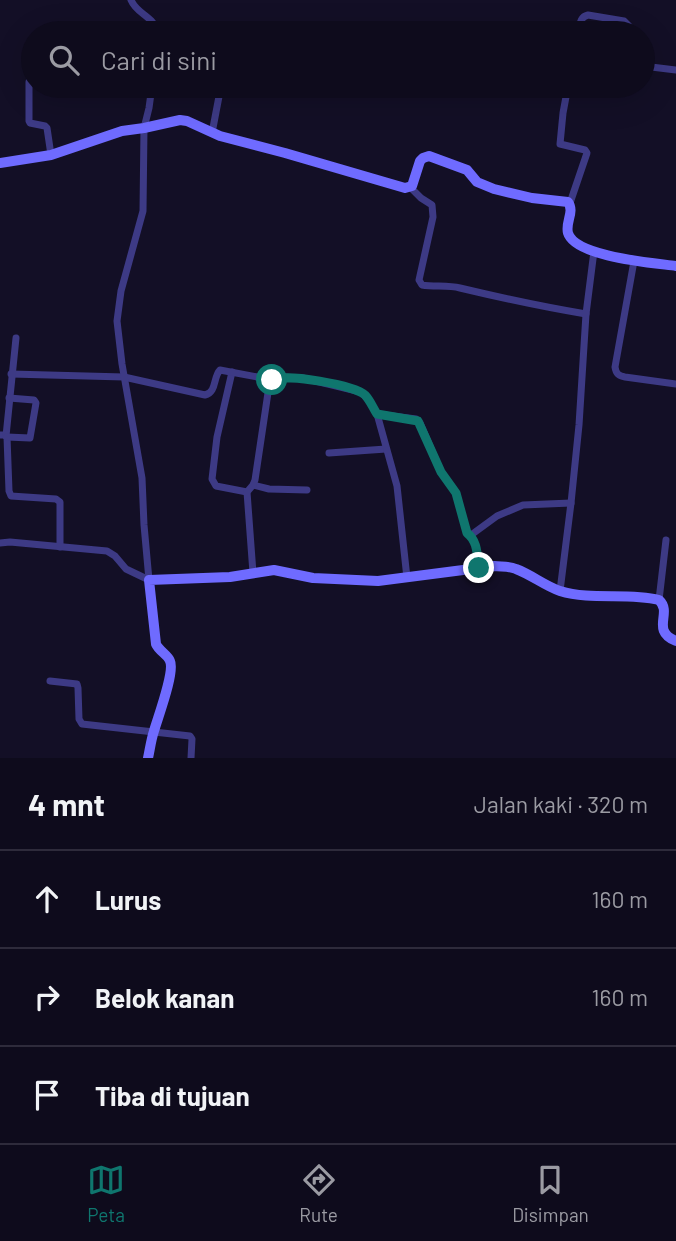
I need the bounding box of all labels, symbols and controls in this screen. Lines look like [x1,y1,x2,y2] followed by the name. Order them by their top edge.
[21,21,655,98] search box
[45,41,83,79] icon: search
[101,44,217,75] text: Cari di sini
[256,364,287,395] route start
[463,552,494,583] route end
[28,786,105,822] text: 4 mnt
[474,790,648,818] text: Jalan kaki · 320 m
[28,880,66,918] icon: ahead
[95,884,161,915] text: Lurus
[591,885,648,913] text: 160 m
[28,978,66,1016] icon: right
[95,982,234,1013] text: Belok kanan
[591,983,648,1011] text: 160 m
[28,1076,66,1114] icon: arrive
[95,1080,250,1111] text: Tiba di tujuan
[87,1161,125,1226] tab: Peta
[299,1161,338,1226] tab: Rute
[512,1161,589,1226] tab: Disimpan

